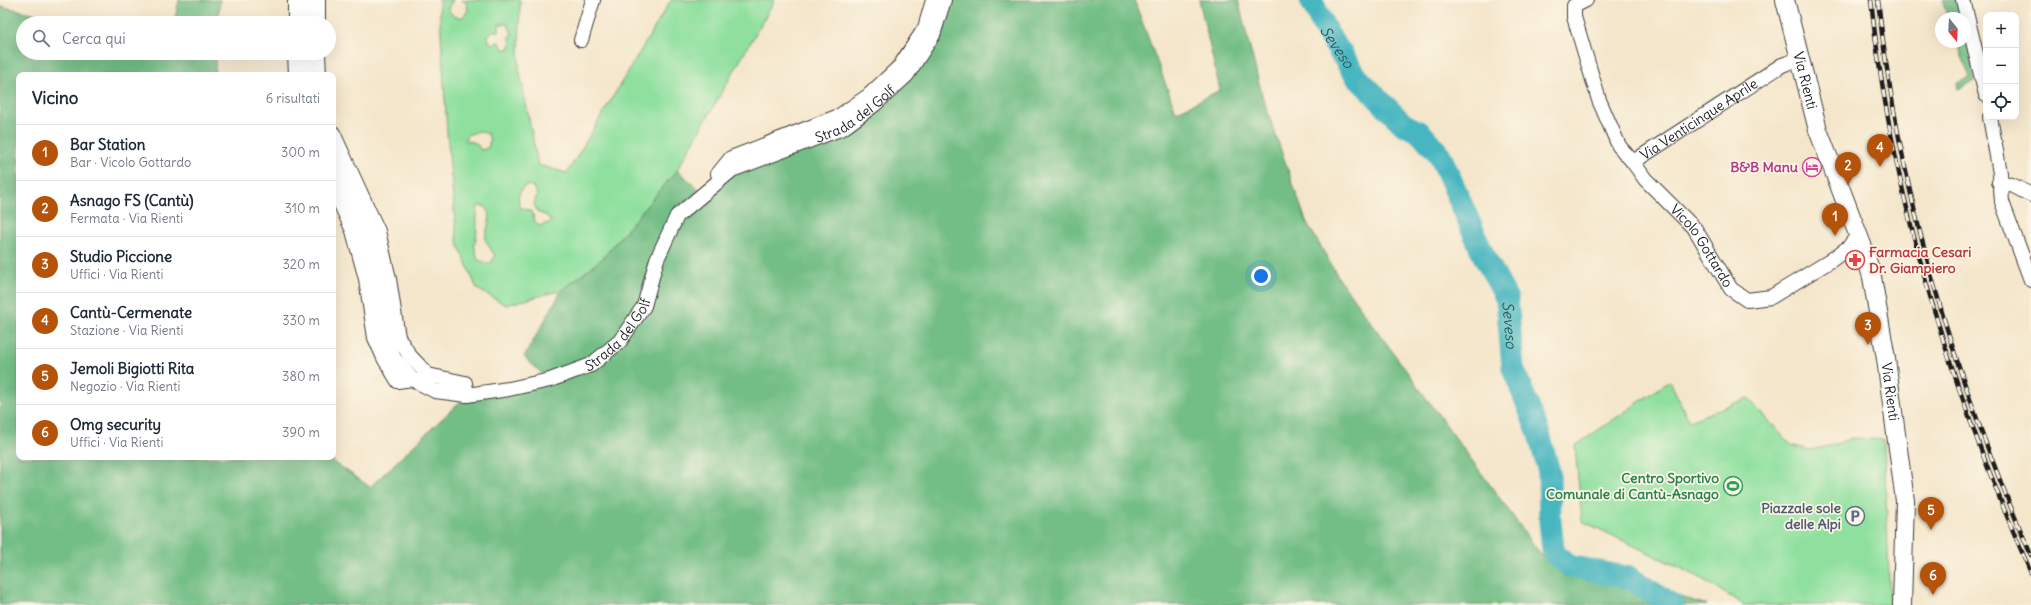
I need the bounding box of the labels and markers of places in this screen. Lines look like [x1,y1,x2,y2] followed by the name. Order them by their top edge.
[1867,134,1893,167] pin: 4
[1835,152,1861,185] pin: 2
[1801,156,1823,178] hotel icon: B&B Manu
[1730,158,1798,176] place label: B&B Manu
[1822,203,1848,236] pin: 1
[1869,243,1971,277] place label: Farmacia Cesari Dr. Giampiero
[1844,249,1866,271] pharmacy icon: Farmacia Cesari Dr. Giampiero
[1855,312,1881,345] pin: 3
[1546,469,1719,503] place label: Centro Sportivo Comunale di Cantù-Asnago
[1722,475,1744,497] sports icon: Centro Sportivo Comunale di Cantù-Asnago
[1918,497,1944,530] pin: 5
[1761,499,1841,533] place label: Piazzale sole delle Alpi
[1844,505,1866,527] parking icon: Piazzale sole delle Alpi
[1920,562,1946,595] pin: 6

